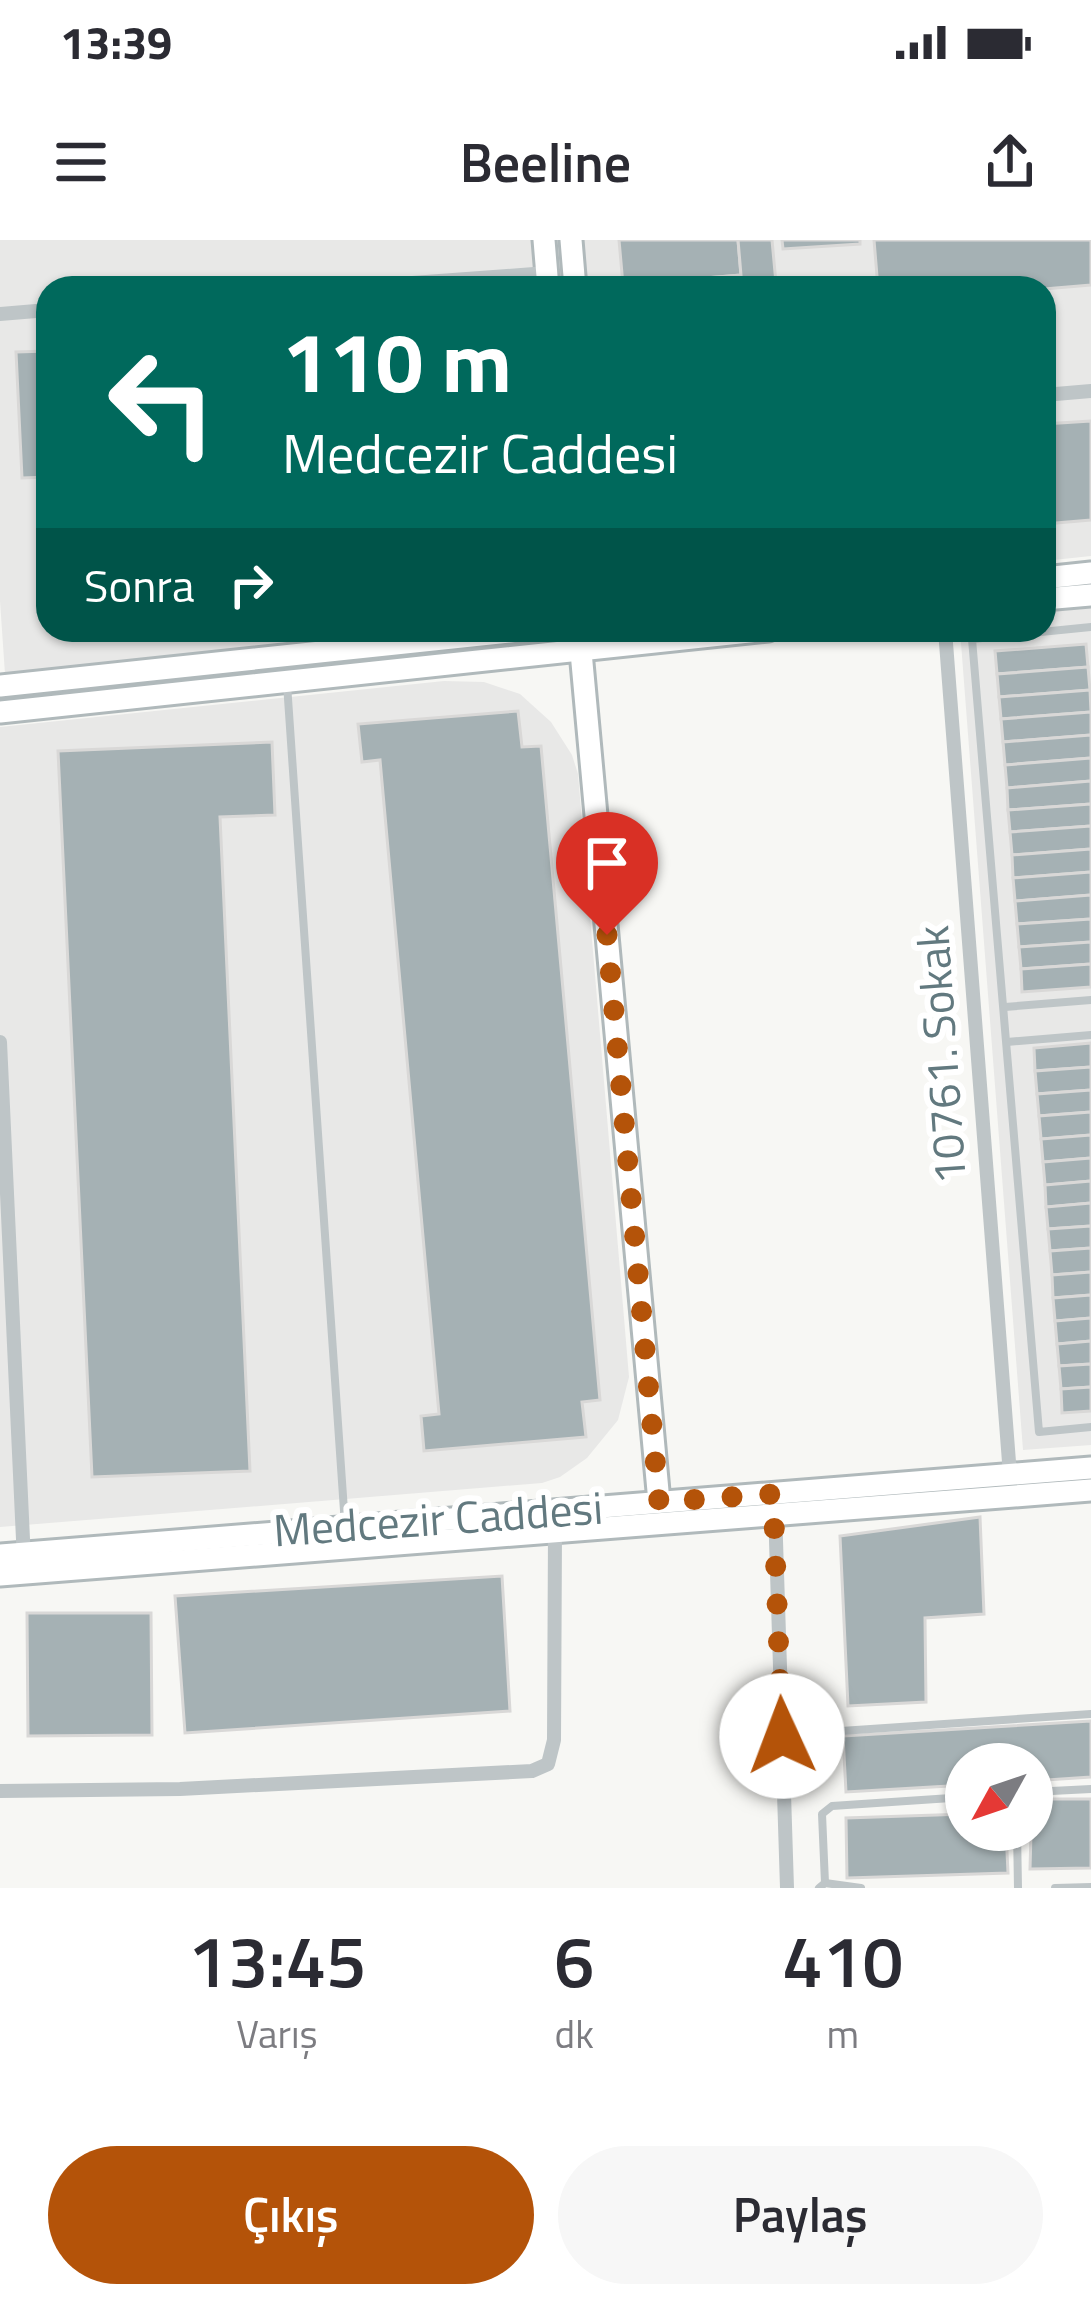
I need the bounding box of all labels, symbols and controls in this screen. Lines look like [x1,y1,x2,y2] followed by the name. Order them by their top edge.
[60,8,172,76] text: 13:39
[460,121,631,203] text: Beeline
[48,129,114,195] icon: menu
[977,129,1043,195] icon: share
[282,297,512,425] text: 110 m
[84,324,240,480] icon: left
[282,412,678,494] text: Medcezir Caddesi
[84,551,194,619] text: Sonra
[218,552,284,618] icon: right
[556,812,658,935] pin
[574,830,640,896] icon: arrive
[897,923,983,1187] street label: 10761. Sokak
[271,1473,605,1563] street label: Medcezir Caddesi
[719,1673,845,1799] position arrow
[945,1743,1053,1851] north arrow
[945,1743,1053,1851] map controls
[188,1905,366,2015] text: 13:45
[554,1905,594,2015] text: 6
[782,1905,903,2015] text: 410
[236,2004,318,2063] text: Varış
[555,2004,594,2063] text: dk
[826,2004,859,2063] text: m
[48,2146,534,2284] button: Çıkış
[558,2146,1043,2284] button: Paylaş

